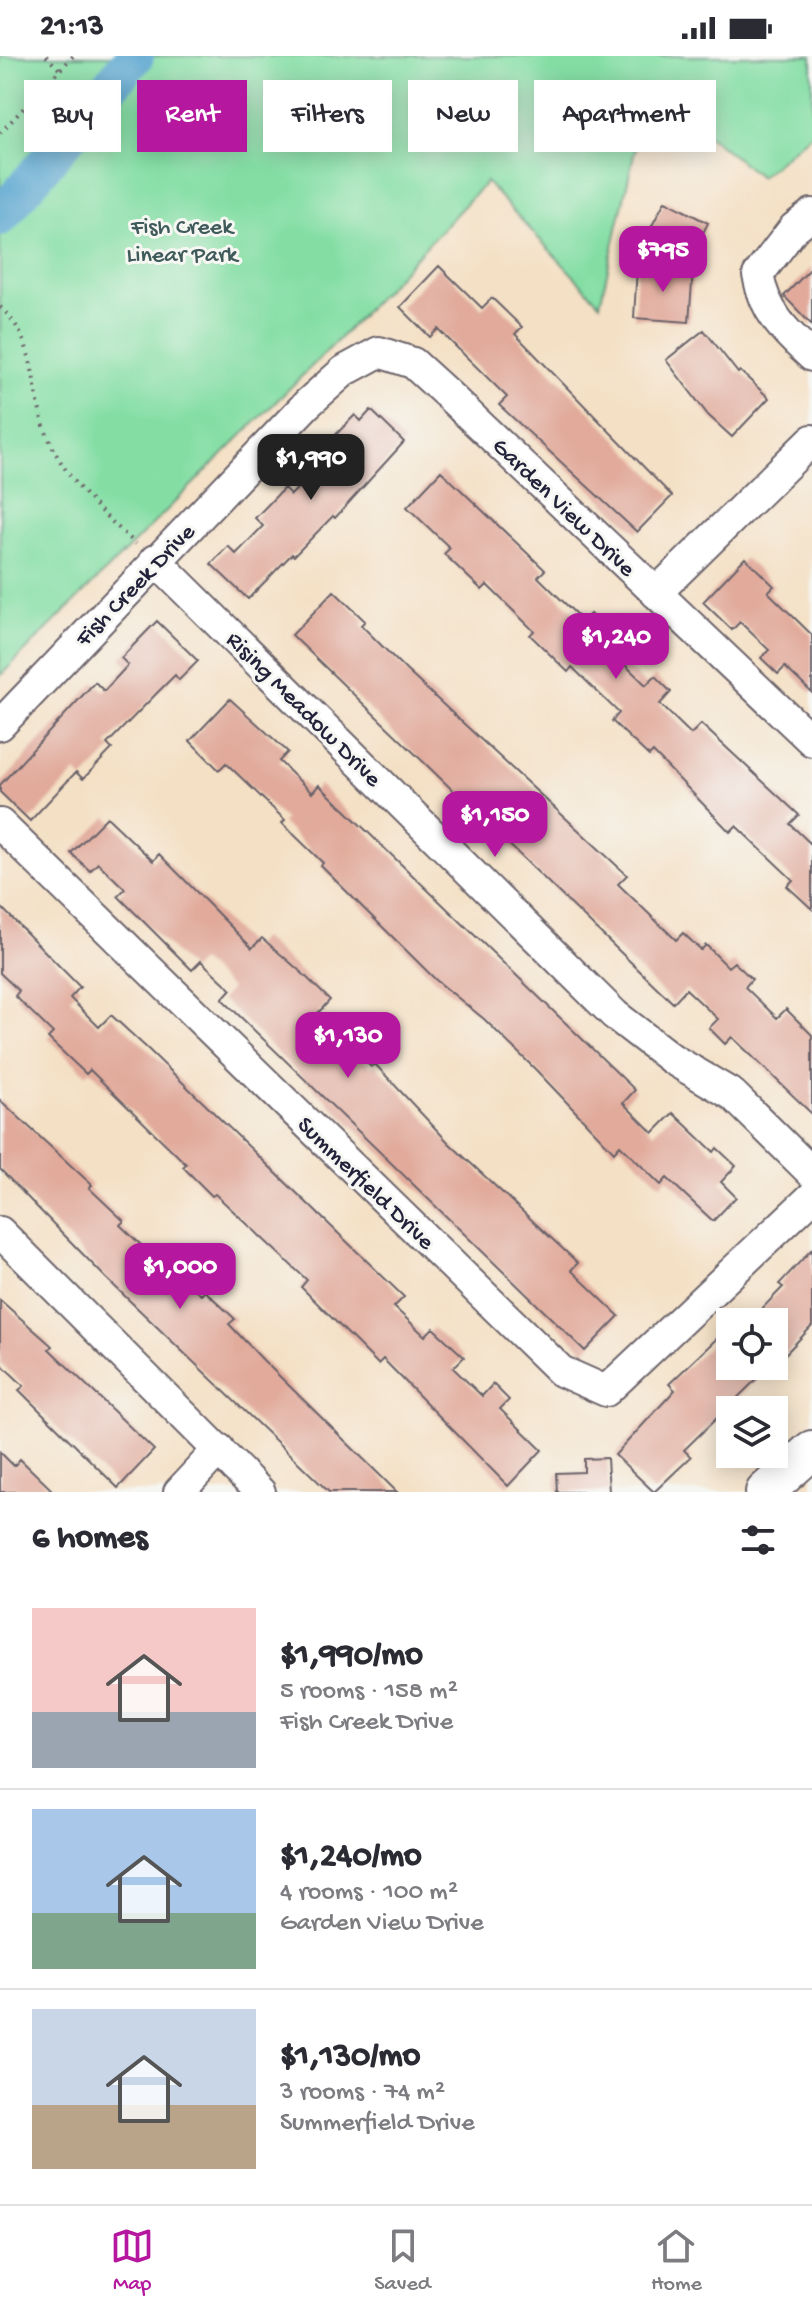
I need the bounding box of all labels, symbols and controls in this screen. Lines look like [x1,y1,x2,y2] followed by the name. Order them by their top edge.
[40,11,104,46] text: 21:13
[24,80,121,152] chip: Buy
[137,80,247,152] chip: Rent
[263,80,392,152] chip: Filters
[408,80,518,152] chip: New
[534,80,716,152] chip: Apartment
[126,214,240,271] park label: Fish Creek Linear Park
[616,226,710,294] pin: $795
[637,236,689,267] text: $795
[485,433,641,585] street label: Garden View Drive
[246,434,376,502] pin: $1,990
[275,444,347,475] text: $1,990
[70,518,203,655] street label: Fish Creek Drive
[551,613,681,681] pin: $1,240
[581,623,651,654] text: $1,240
[219,627,387,795] street label: Rising Meadow Drive
[430,791,560,859] pin: $1,150
[460,801,530,832] text: $1,150
[283,1012,413,1080] pin: $1,130
[313,1022,383,1053] text: $1,130
[290,1112,440,1258] street label: Summerfield Drive
[115,1243,245,1311] pin: $1,000
[143,1253,217,1284] text: $1,000
[716,1308,788,1468] map controls
[716,1308,788,1380] button: locate
[716,1396,788,1468] button: layers
[736,1518,780,1562] icon: filters
[32,1520,147,1560] text: 6 homes
[280,1637,423,1677] text: $1,990/mo
[96,1640,192,1736] icon: home
[280,1677,458,1708] text: 5 rooms · 158 m²
[280,1708,453,1739] text: Fish Creek Drive
[280,1838,422,1878] text: $1,240/mo
[96,1841,192,1937] icon: home
[280,1878,458,1909] text: 4 rooms · 100 m²
[280,1909,484,1940] text: Garden View Drive
[280,2038,420,2078] text: $1,130/mo
[96,2041,192,2137] icon: home
[280,2078,445,2109] text: 3 rooms · 74 m²
[280,2109,475,2140] text: Summerfield Drive
[110,2224,154,2298] tab: Map
[374,2224,431,2298] tab: Saved
[651,2224,702,2298] tab: Home

